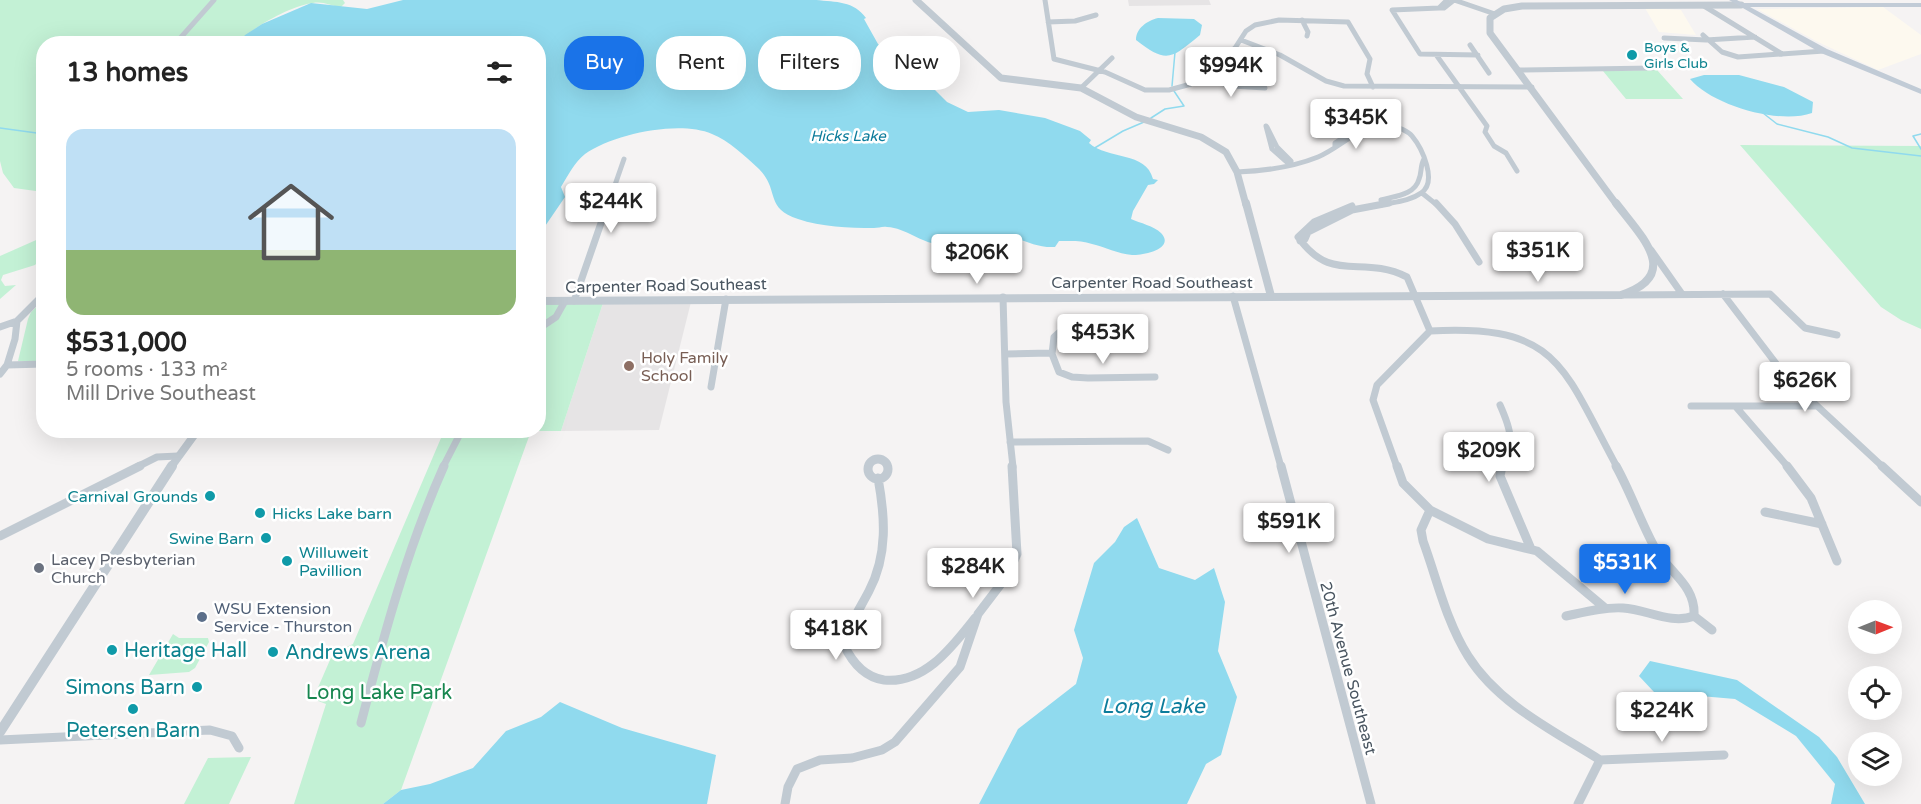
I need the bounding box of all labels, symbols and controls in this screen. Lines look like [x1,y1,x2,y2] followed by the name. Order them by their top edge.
[564,36,644,90] chip: Buy
[656,36,746,90] chip: Rent
[758,36,861,90] chip: Filters
[873,36,960,90] chip: New
[1644,39,1708,72] place label: Boys & Girls Club
[1189,47,1273,98] pin: $994K
[1625,48,1639,62] marker: Boys & Girls Club
[1199,54,1263,78] text: $994K
[483,56,516,89] icon: filters
[66,57,188,88] text: 13 homes
[1314,99,1398,150] pin: $345K
[1324,106,1388,130] text: $345K
[810,127,887,145] water label: Hicks Lake
[237,168,345,276] icon: home
[569,183,653,234] pin: $244K
[579,190,643,214] text: $244K
[1496,232,1580,283] pin: $351K
[935,234,1019,285] pin: $206K
[1506,239,1570,263] text: $351K
[945,241,1009,265] text: $206K
[1051,273,1253,293] street label: Carpenter Road Southeast
[565,274,767,298] street label: Carpenter Road Southeast
[1061,314,1145,365] pin: $453K
[1071,321,1135,345] text: $453K
[66,327,187,358] text: $531,000
[641,348,728,386] place label: Holy Family School
[66,358,228,382] text: 5 rooms · 133 m²
[622,359,636,373] marker: Holy Family School
[1763,362,1847,413] pin: $626K
[1773,369,1837,393] text: $626K
[66,382,256,406] text: Mill Drive Southeast
[1447,432,1531,483] pin: $209K
[1457,439,1521,463] text: $209K
[68,487,198,507] place label: Carnival Grounds
[203,489,217,503] marker: Carnival Grounds
[1247,503,1331,554] pin: $591K
[272,504,392,524] place label: Hicks Lake barn
[253,506,267,520] marker: Hicks Lake barn
[1257,510,1321,534] text: $591K
[169,529,254,549] place label: Swine Barn
[259,531,273,545] marker: Swine Barn
[299,543,368,581] place label: Willuweit Pavillion
[1583,544,1667,595] pin: $531K
[931,548,1015,599] pin: $284K
[51,550,195,588] place label: Lacey Presbyterian Church
[1593,551,1657,575] text: $531K
[280,554,294,568] marker: Willuweit Pavillion
[941,555,1005,579] text: $284K
[32,561,46,575] marker: Lacey Presbyterian Church
[1315,579,1381,757] street label: 20th Avenue Southeast
[214,599,352,637] place label: WSU Extension Service - Thurston
[1848,600,1902,654] north arrow
[1848,600,1902,786] map controls
[195,610,209,624] marker: WSU Extension Service - Thurston
[794,610,878,661] pin: $418K
[804,617,868,641] text: $418K
[124,639,247,663] place label: Heritage Hall
[285,641,431,665] place label: Andrews Arena
[105,643,119,657] marker: Heritage Hall
[266,645,280,659] marker: Andrews Arena
[1848,666,1902,720] button: locate
[65,676,185,700] place label: Simons Barn
[190,680,204,694] marker: Simons Barn
[306,681,452,705] park label: Long Lake Park
[1620,692,1704,743] pin: $224K
[1101,694,1206,719] water label: Long Lake
[1630,699,1694,723] text: $224K
[126,702,140,716] marker: Petersen Barn
[66,719,200,743] place label: Petersen Barn
[1848,732,1902,786] button: layers

